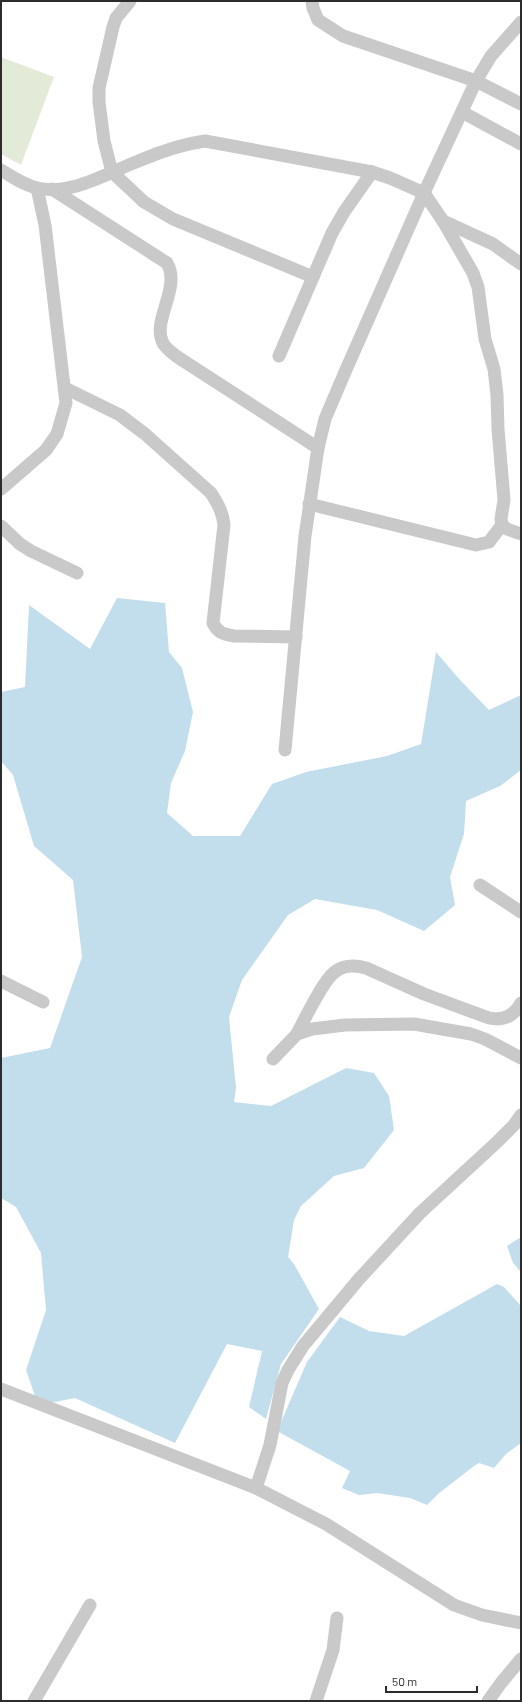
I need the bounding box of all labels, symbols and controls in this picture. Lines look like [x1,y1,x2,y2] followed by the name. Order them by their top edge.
[386,1668,477,1694] scale bar
[392,1674,417,1688] text: 50 m

